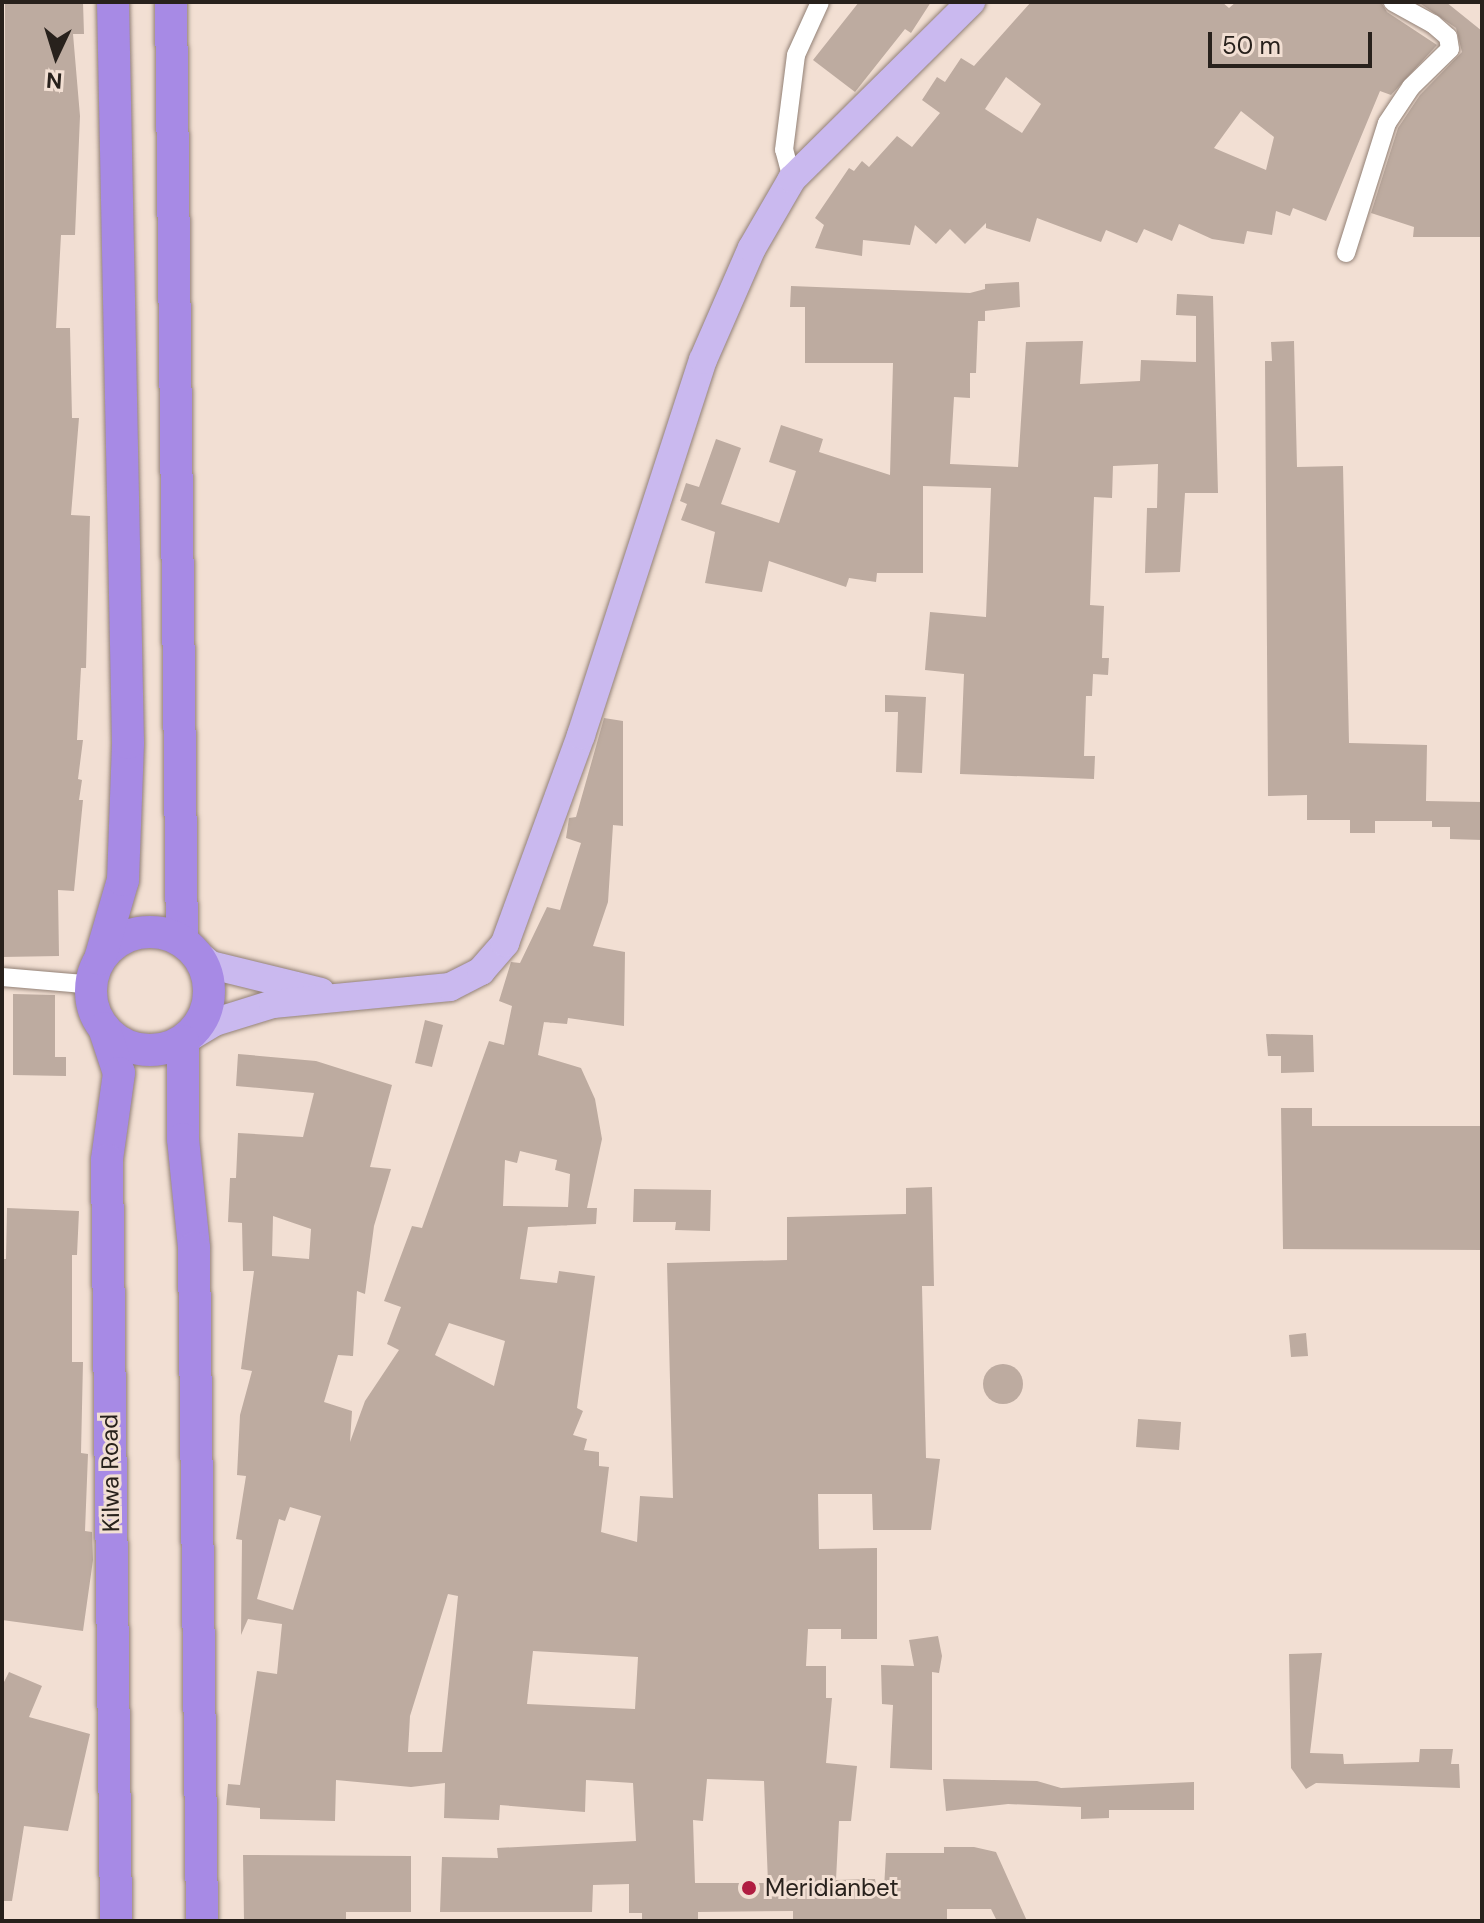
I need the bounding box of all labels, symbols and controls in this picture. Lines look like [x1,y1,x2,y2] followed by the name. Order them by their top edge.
[16,16,96,96] north arrow
[1212,16,1376,66] scale bar
[1222,30,1281,61] text: 50 m
[45,65,63,95] text: N
[95,1414,125,1532] street label: Kilwa Road
[765,1874,899,1902] place label: Meridianbet
[740,1879,758,1897] marker: Meridianbet

